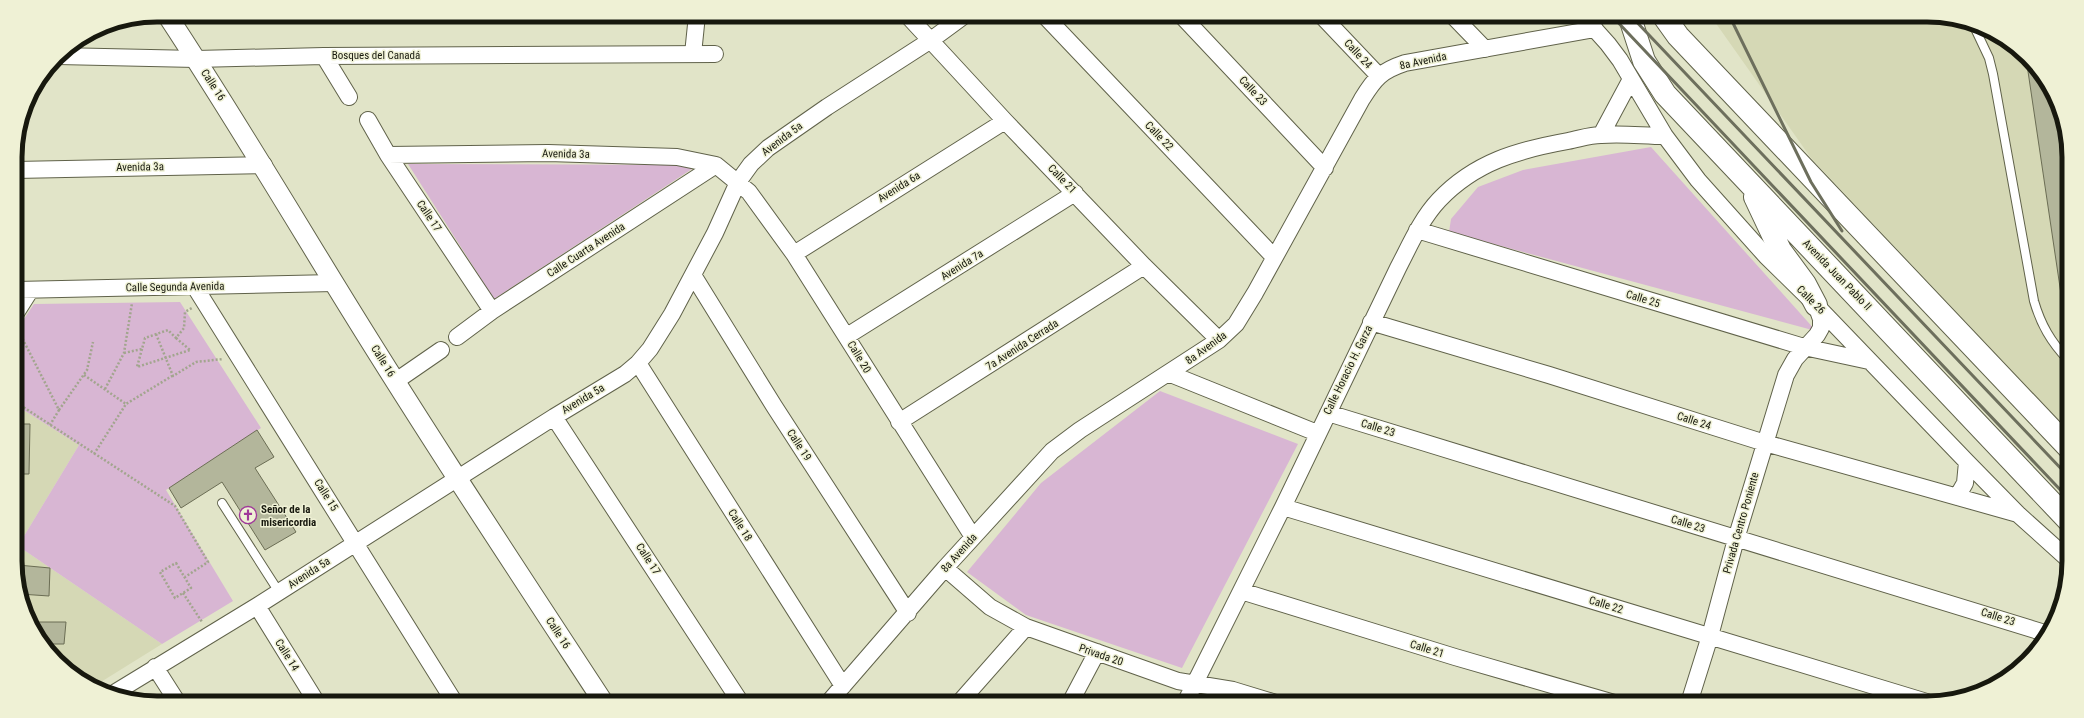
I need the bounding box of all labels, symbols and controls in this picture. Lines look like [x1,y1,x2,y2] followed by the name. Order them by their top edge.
[1341,37,1375,72] street label: Calle 24
[332,49,420,62] street label: Bosques del Canadá
[1398,50,1448,72] street label: 8a Avenida
[198,67,228,103] street label: Calle 16
[1236,74,1270,108] street label: Calle 23
[759,119,805,159] street label: Avenida 5a
[1142,119,1176,153] street label: Calle 22
[542,147,590,161] street label: Avenida 3a
[116,160,164,174] street label: Avenida 3a
[1045,162,1079,196] street label: Calle 21
[875,169,923,205] street label: Avenida 6a
[414,198,444,234] street label: Calle 17
[545,220,627,280] street label: Calle Cuarta Avenida
[1800,237,1874,313] street label: Avenida Juan Pablo II
[938,247,986,283] street label: Avenida 7a
[125,280,225,294] street label: Calle Segunda Avenida
[1794,283,1828,317] street label: Calle 26
[1624,288,1662,310] street label: Calle 25
[983,317,1061,373] street label: 7a Avenida Cerrada
[1321,323,1375,417] street label: Calle Horacio H. Garza
[1183,329,1229,367] street label: 8a Avenida
[844,339,874,375] street label: Calle 20
[368,343,398,379] street label: Calle 16
[559,381,607,417] street label: Avenida 5a
[1675,409,1713,433] street label: Calle 24
[1359,417,1397,439] street label: Calle 23
[784,427,814,463] street label: Calle 19
[1720,471,1762,575] street label: Privada Centro Poniente
[311,477,341,513] street label: Calle 15
[261,503,316,529] place label: Señor de la misericordia
[238,505,258,525] church icon: Señor de la misericordia
[725,507,755,543] street label: Calle 18
[1669,513,1707,535] street label: Calle 23
[938,531,980,575] street label: 8a Avenida
[633,541,663,577] street label: Calle 17
[285,555,333,591] street label: Avenida 5a
[1587,594,1625,616] street label: Calle 22
[1979,605,2017,629] street label: Calle 23
[543,615,573,651] street label: Calle 16
[272,637,302,674] street label: Calle 14
[1408,638,1446,660] street label: Calle 21
[1077,641,1125,669] street label: Privada 20

